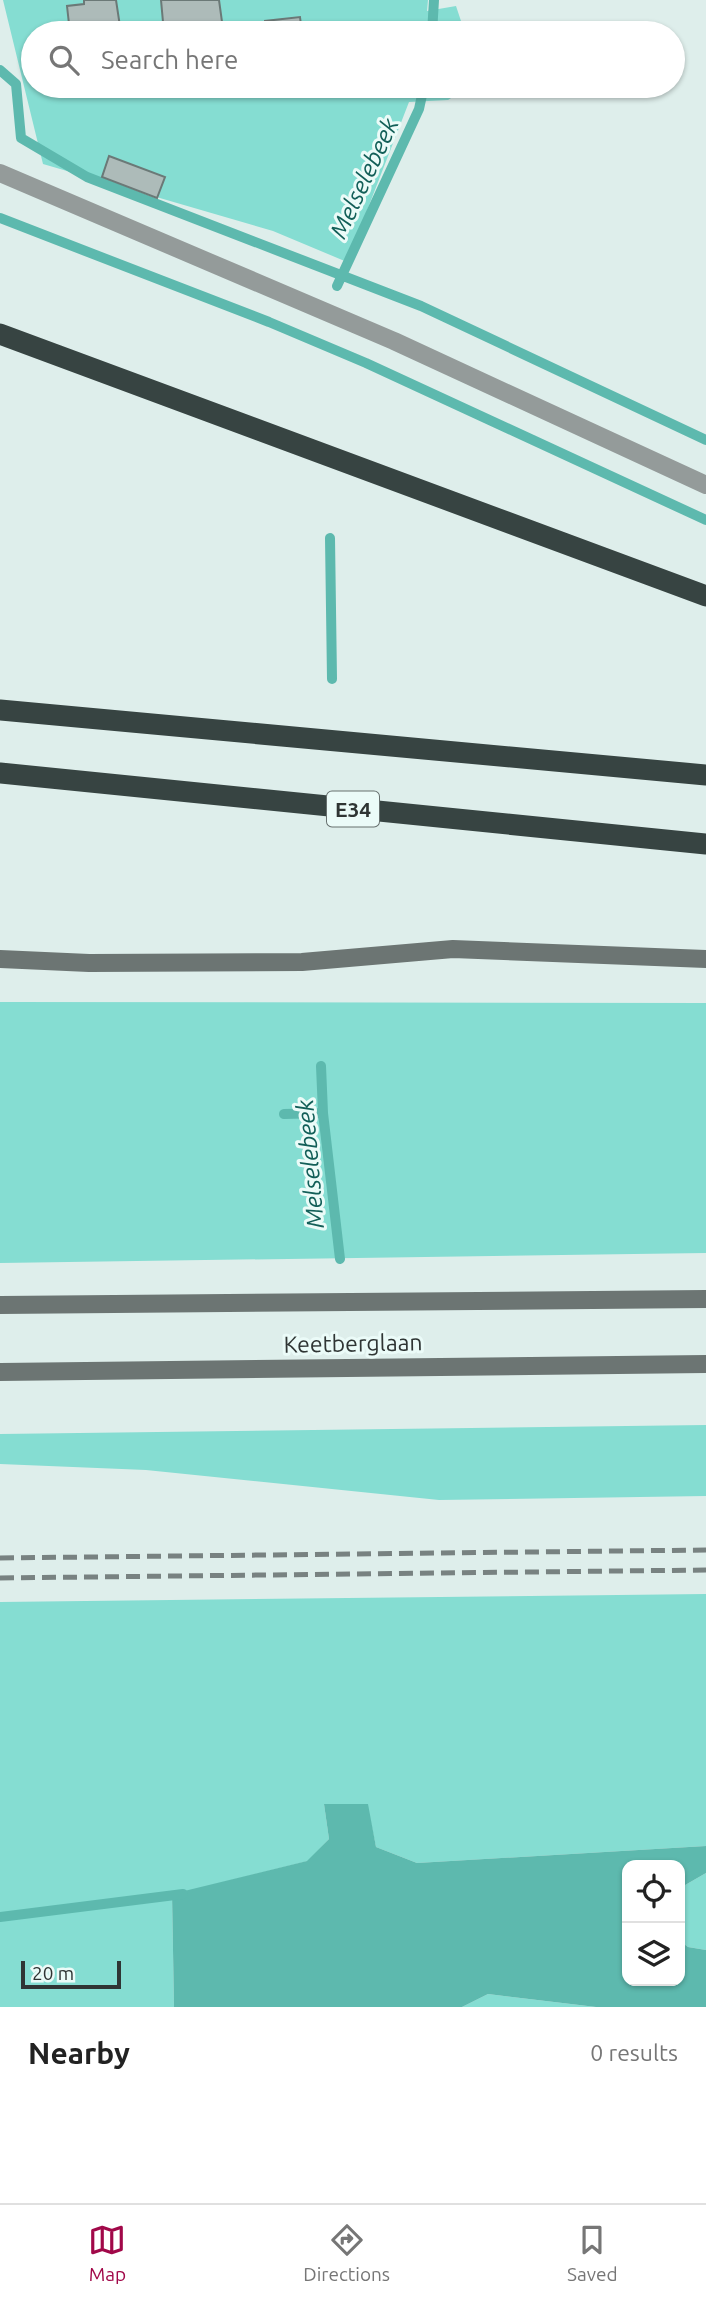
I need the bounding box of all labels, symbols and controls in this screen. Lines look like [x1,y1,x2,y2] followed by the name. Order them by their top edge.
[21,21,685,98] search box
[45,41,83,79] icon: search
[101,45,238,74] text: Search here
[324,113,404,242] water label: Melselebeek
[327,792,379,826] road number: E34
[291,1098,329,1230] water label: Melselebeek
[283,1329,423,1357] street label: Keetberglaan
[622,1860,685,1986] map controls
[622,1860,685,1923] button: locate
[622,1923,685,1986] button: layers
[21,1958,121,1990] scale bar
[32,1962,74,1984] text: 20 m
[28,2036,130,2070] text: Nearby
[590,2040,678,2065] text: 0 results
[88,2221,126,2285] tab: Map
[303,2221,390,2285] tab: Directions
[567,2221,618,2285] tab: Saved

